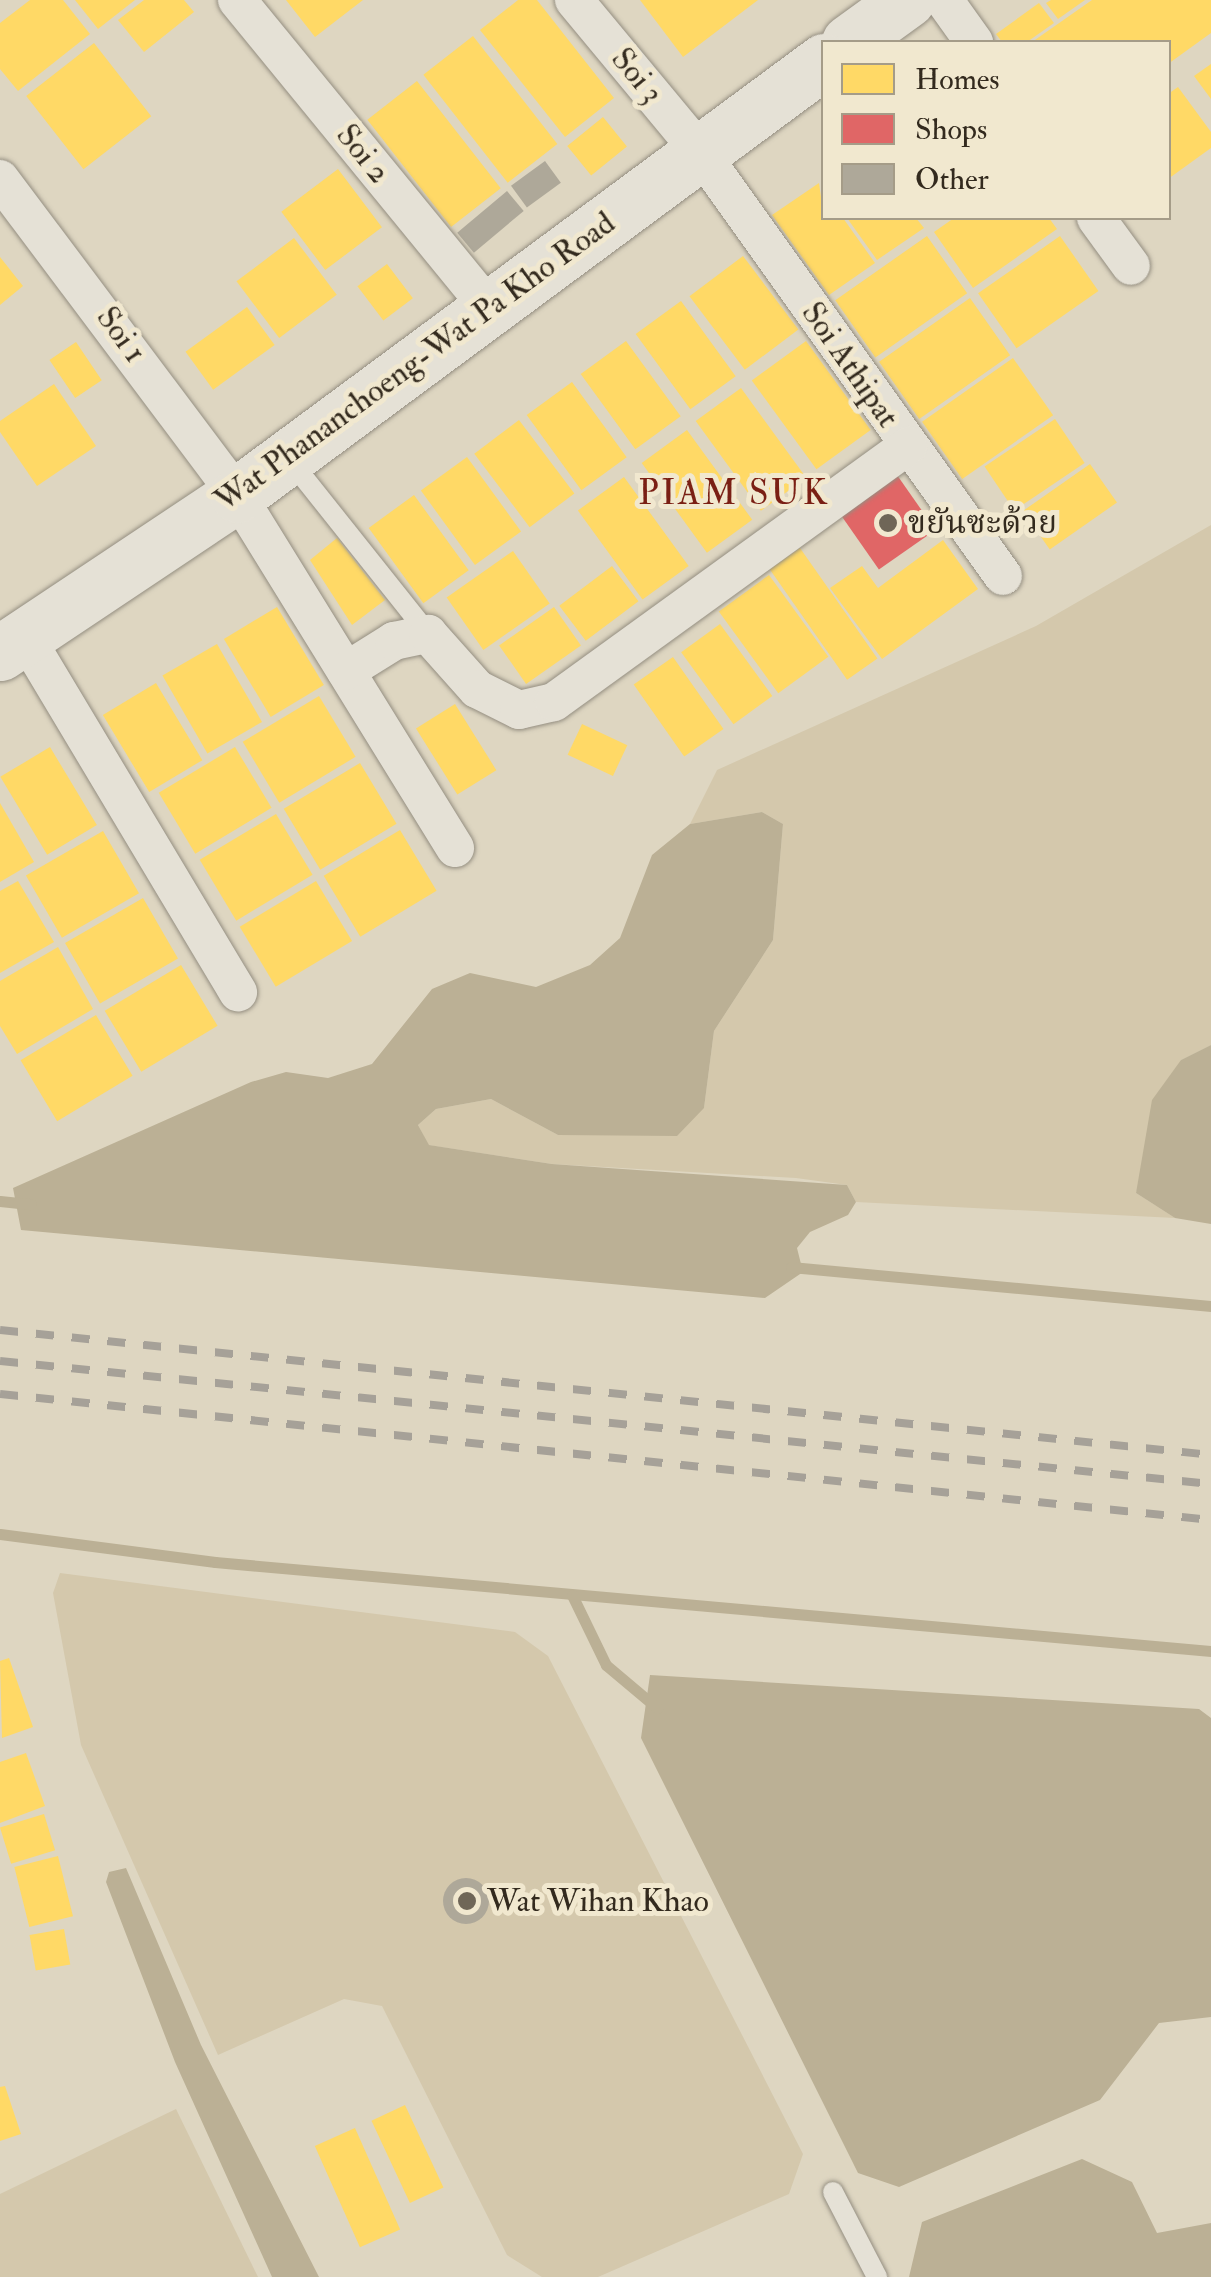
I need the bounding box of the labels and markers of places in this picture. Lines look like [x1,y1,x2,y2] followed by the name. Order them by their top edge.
[908,504,1057,542] place label: ขยันซะด้วย
[877,512,899,534] marker: ขยันซะด้วย
[487,1882,709,1920] place label: Wat Wihan Khao
[456,1890,478,1912] marker: Wat Wihan Khao

